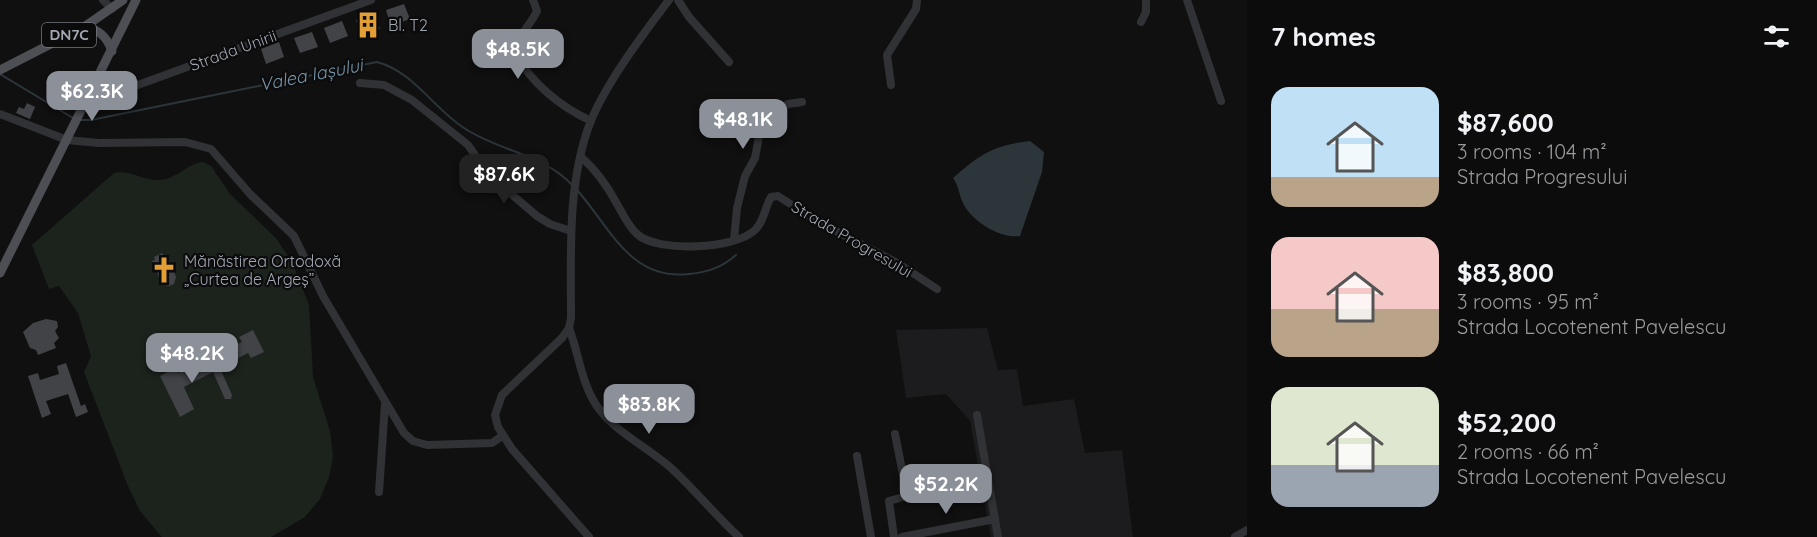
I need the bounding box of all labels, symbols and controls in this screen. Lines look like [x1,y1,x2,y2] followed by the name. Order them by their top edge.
[353,10,383,40] building icon: Bl. T2
[388,15,428,35] place label: Bl. T2
[1271,20,1376,53] text: 7 homes
[1760,20,1793,53] icon: filters
[42,23,96,47] road number: DN7C
[187,25,279,75] street label: Strada Unirii
[469,29,567,80] pin: $48.5K
[486,36,550,61] text: $48.5K
[257,53,367,96] water label: Valea Iașului
[43,71,141,122] pin: $62.3K
[60,78,124,103] text: $62.3K
[694,99,792,150] pin: $48.1K
[713,106,773,131] text: $48.1K
[1457,106,1554,139] text: $87,600
[1319,111,1391,183] icon: home
[1457,139,1607,164] text: 3 rooms · 104 m²
[455,154,553,205] pin: $87.6K
[473,161,535,186] text: $87.6K
[1457,164,1628,189] text: Strada Progresului
[788,196,916,282] street label: Strada Progresului
[184,251,341,289] place label: Mănăstirea Ortodoxă „Curtea de Argeș”
[149,255,179,285] church icon: Mănăstirea Ortodoxă „Curtea de Argeș”
[1457,256,1554,289] text: $83,800
[1319,261,1391,333] icon: home
[1457,289,1599,314] text: 3 rooms · 95 m²
[1457,314,1726,339] text: Strada Locotenent Pavelescu
[143,333,241,384] pin: $48.2K
[160,340,224,365] text: $48.2K
[600,384,698,435] pin: $83.8K
[618,391,680,416] text: $83.8K
[1457,406,1556,439] text: $52,200
[1319,411,1391,483] icon: home
[1457,439,1599,464] text: 2 rooms · 66 m²
[897,464,995,515] pin: $52.2K
[1457,464,1726,489] text: Strada Locotenent Pavelescu
[914,471,978,496] text: $52.2K

